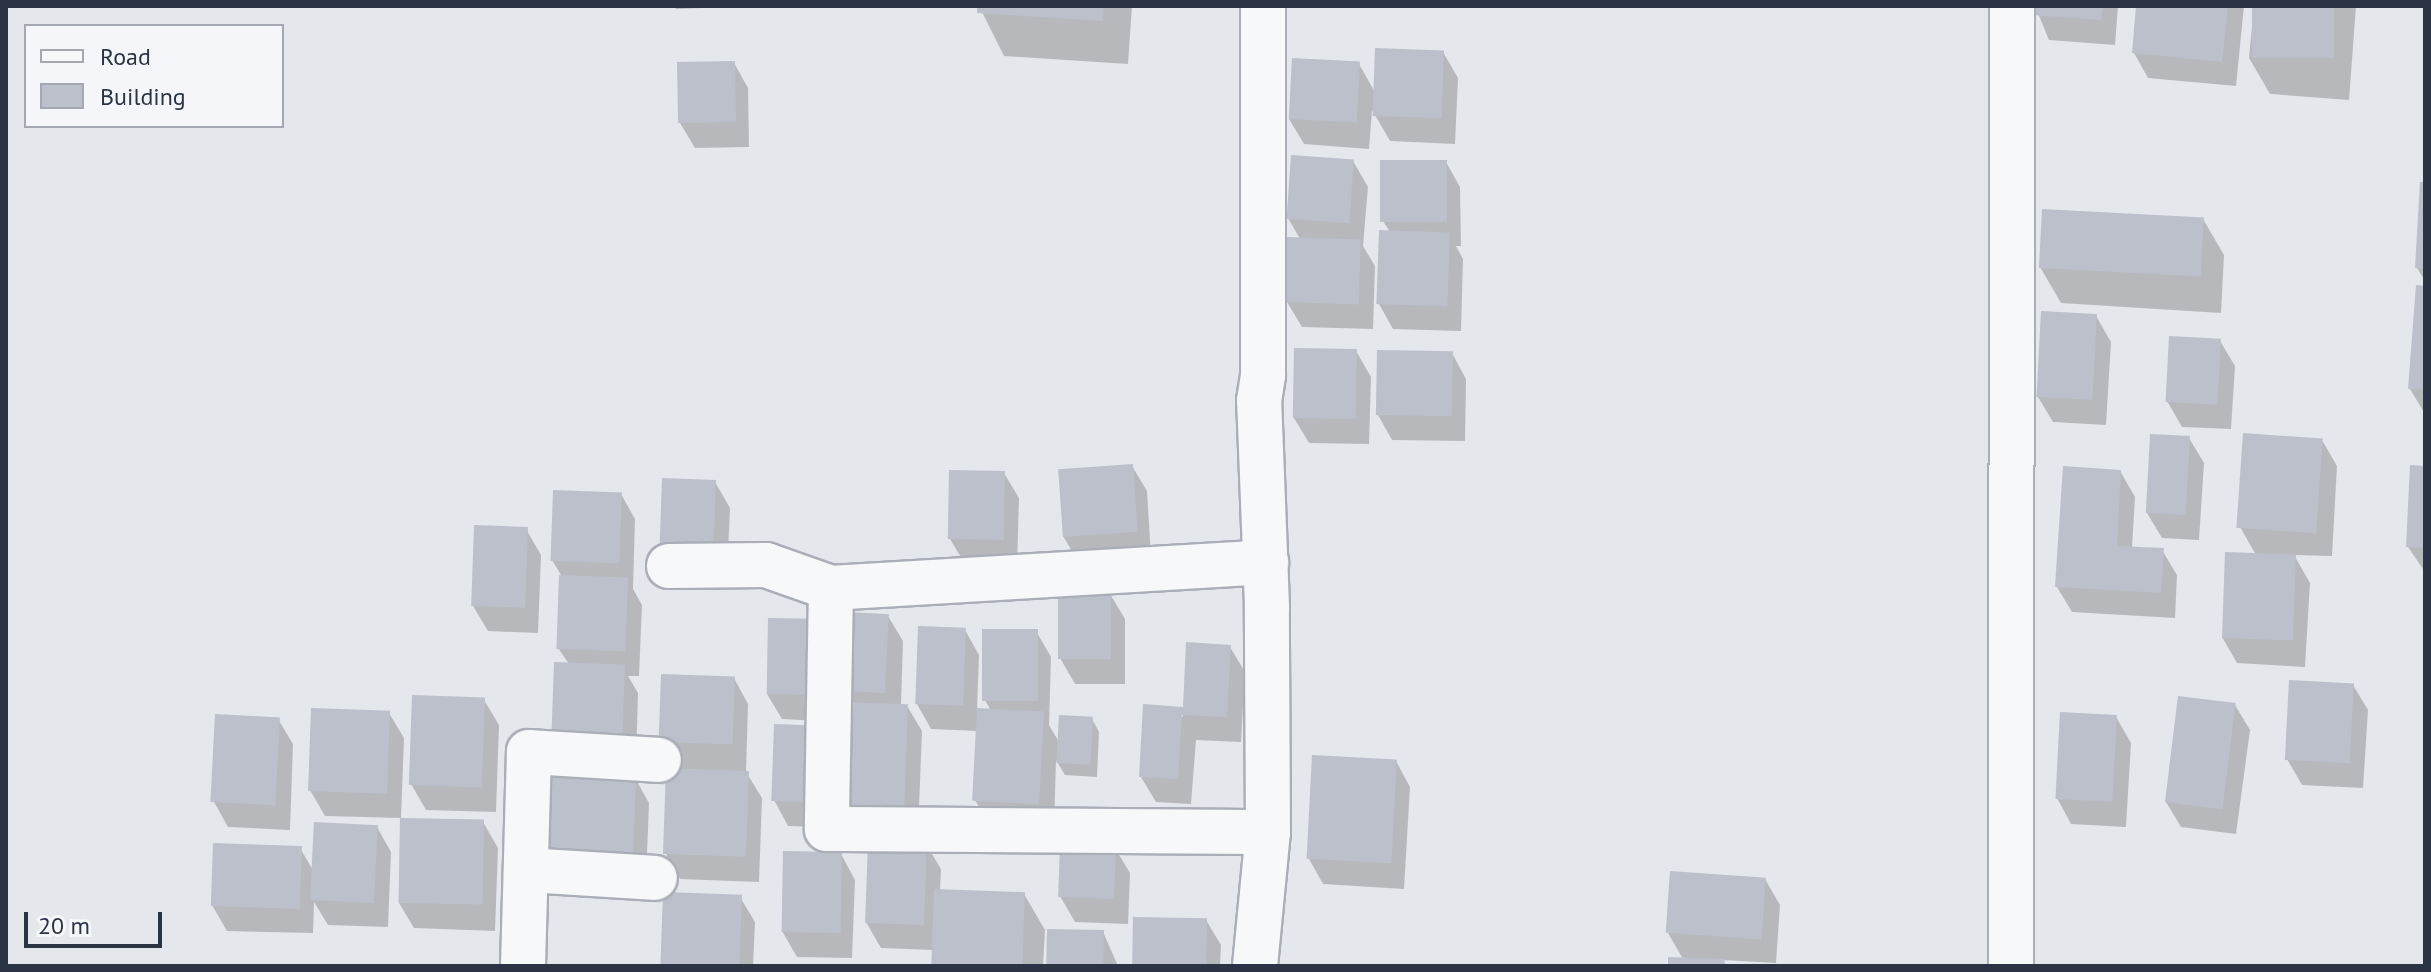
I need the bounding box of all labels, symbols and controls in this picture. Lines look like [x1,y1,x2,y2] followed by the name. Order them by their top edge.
[24,24,284,128] legend
[100,41,151,72] text: Road
[100,81,186,112] text: Building
[28,896,166,946] scale bar
[38,910,90,941] text: 20 m

